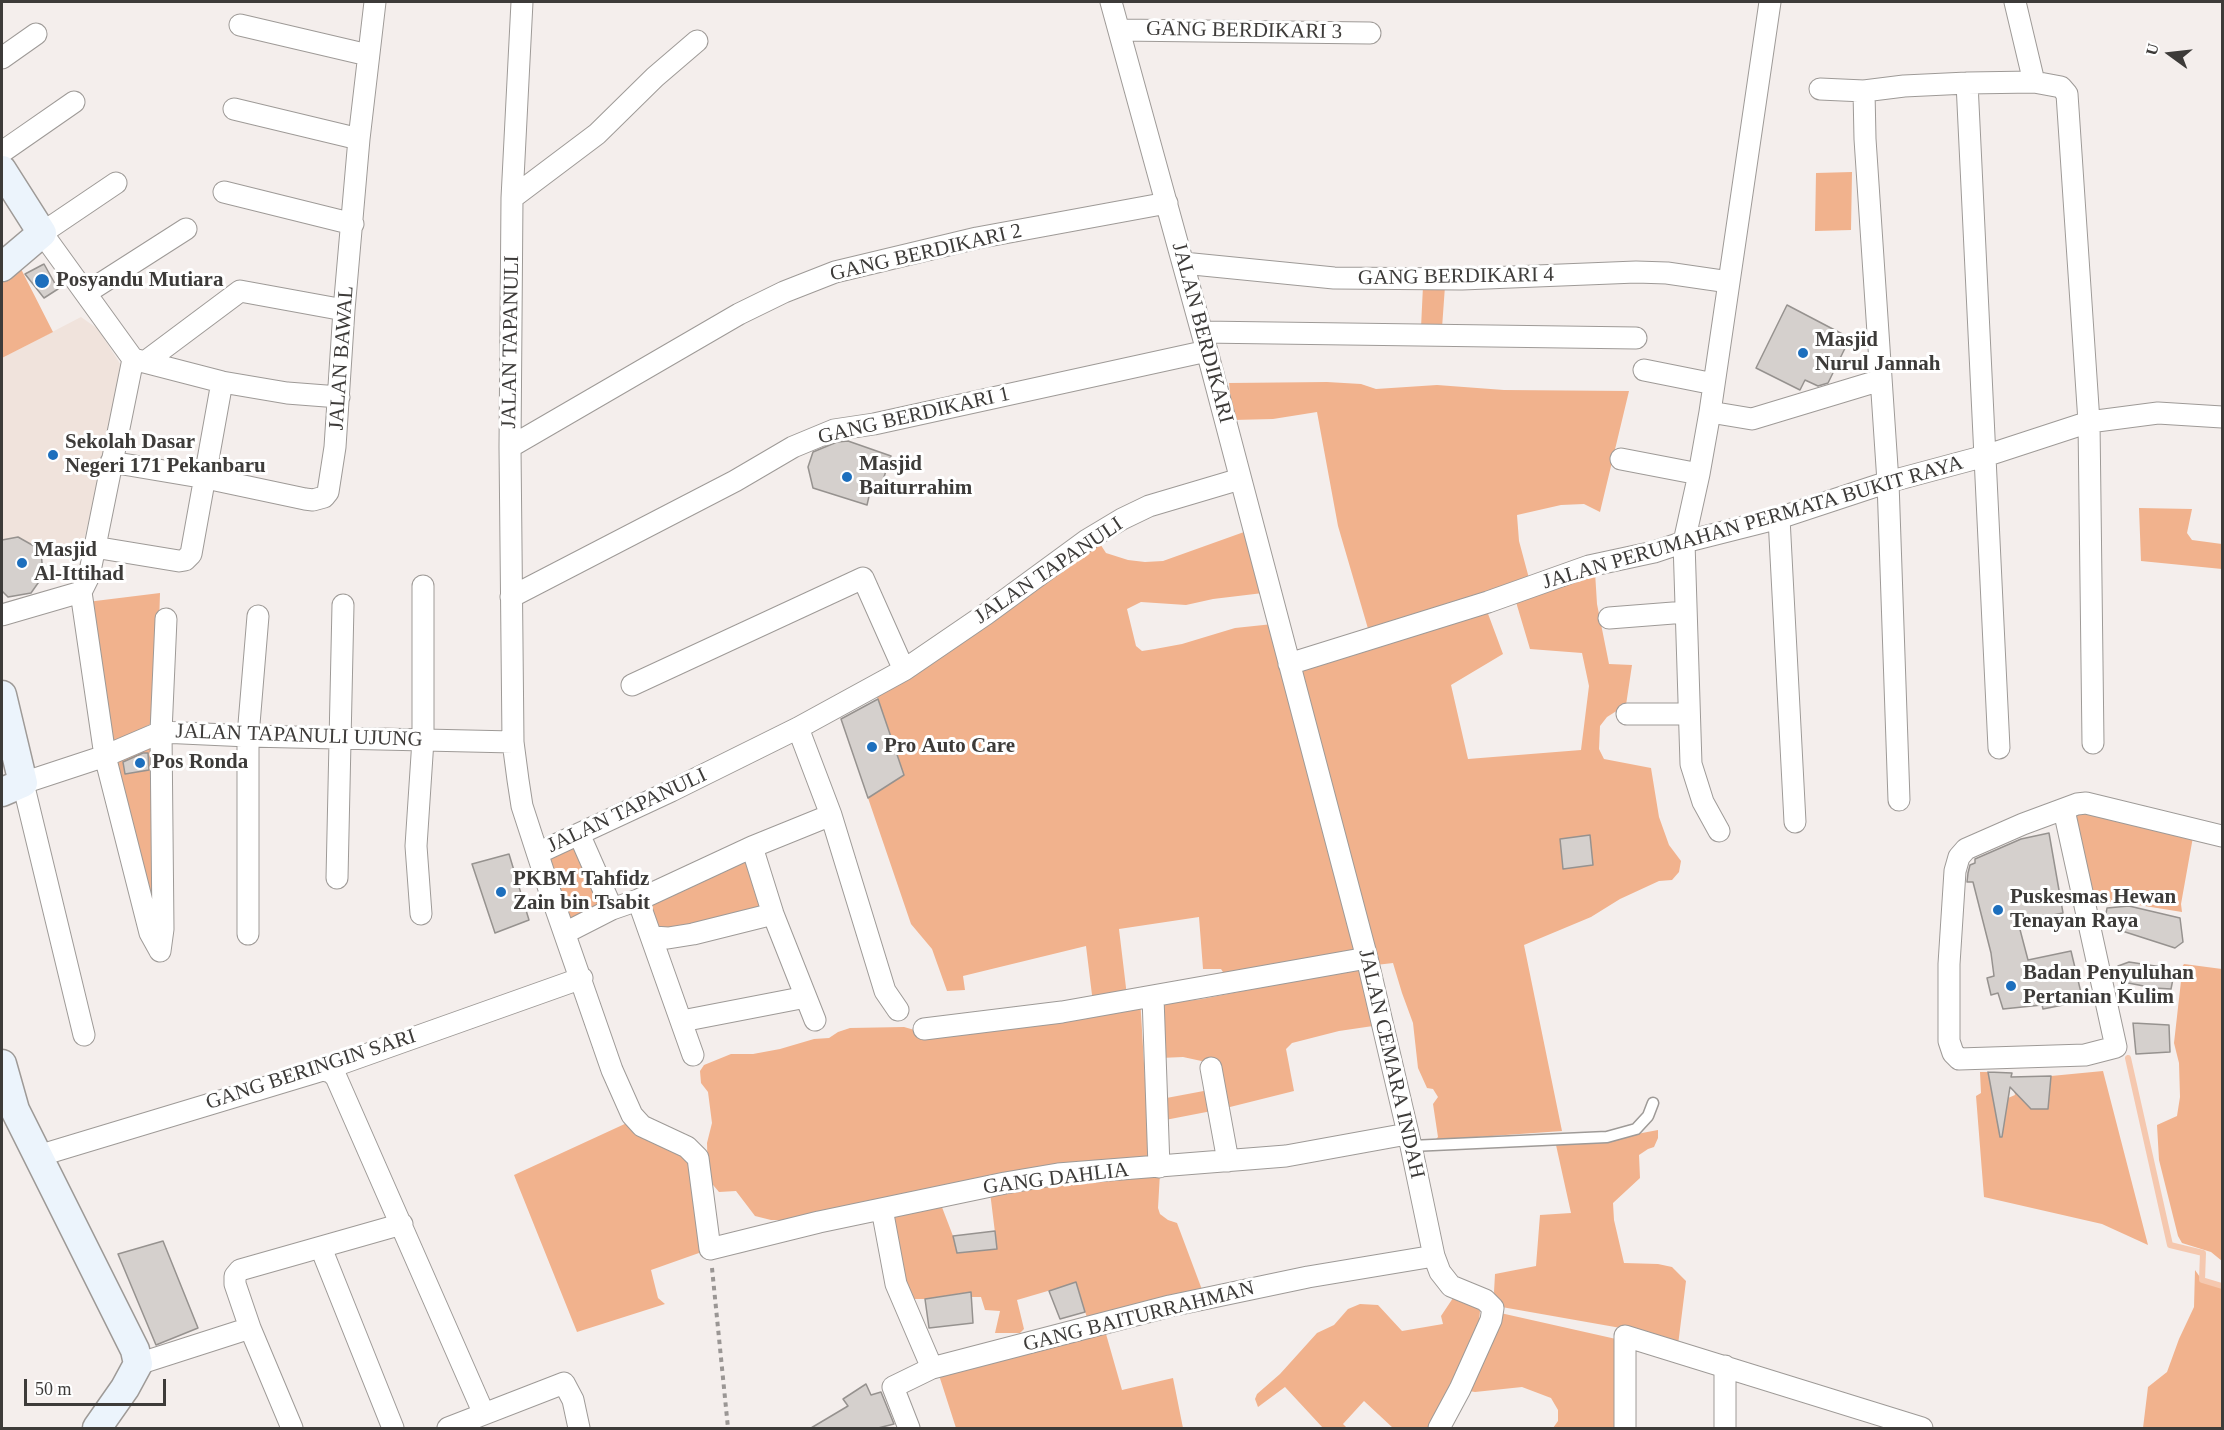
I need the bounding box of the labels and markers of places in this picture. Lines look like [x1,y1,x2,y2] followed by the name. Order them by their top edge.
[56,268,223,294] place label: Posyandu Mutiara
[33,272,51,290] marker: Posyandu Mutiara
[1815,328,1940,378] place label: Masjid Nurul Jannah
[1796,346,1810,360] marker: Masjid Nurul Jannah
[65,430,266,480] place label: Sekolah Dasar Negeri 171 Pekanbaru
[46,448,60,462] marker: Sekolah Dasar Negeri 171 Pekanbaru
[859,452,972,502] place label: Masjid Baiturrahim
[840,470,854,484] marker: Masjid Baiturrahim
[34,538,124,588] place label: Masjid Al-Ittihad
[15,556,29,570] marker: Masjid Al-Ittihad
[884,734,1015,760] place label: Pro Auto Care
[865,740,879,754] marker: Pro Auto Care
[152,750,248,776] place label: Pos Ronda
[133,756,147,770] marker: Pos Ronda
[513,867,650,917] place label: PKBM Tahfidz Zain bin Tsabit
[494,885,508,899] marker: PKBM Tahfidz Zain bin Tsabit
[2010,885,2176,935] place label: Puskesmas Hewan Tenayan Raya
[1991,903,2005,917] marker: Puskesmas Hewan Tenayan Raya
[2023,961,2194,1011] place label: Badan Penyuluhan Pertanian Kulim
[2004,979,2018,993] marker: Badan Penyuluhan Pertanian Kulim

